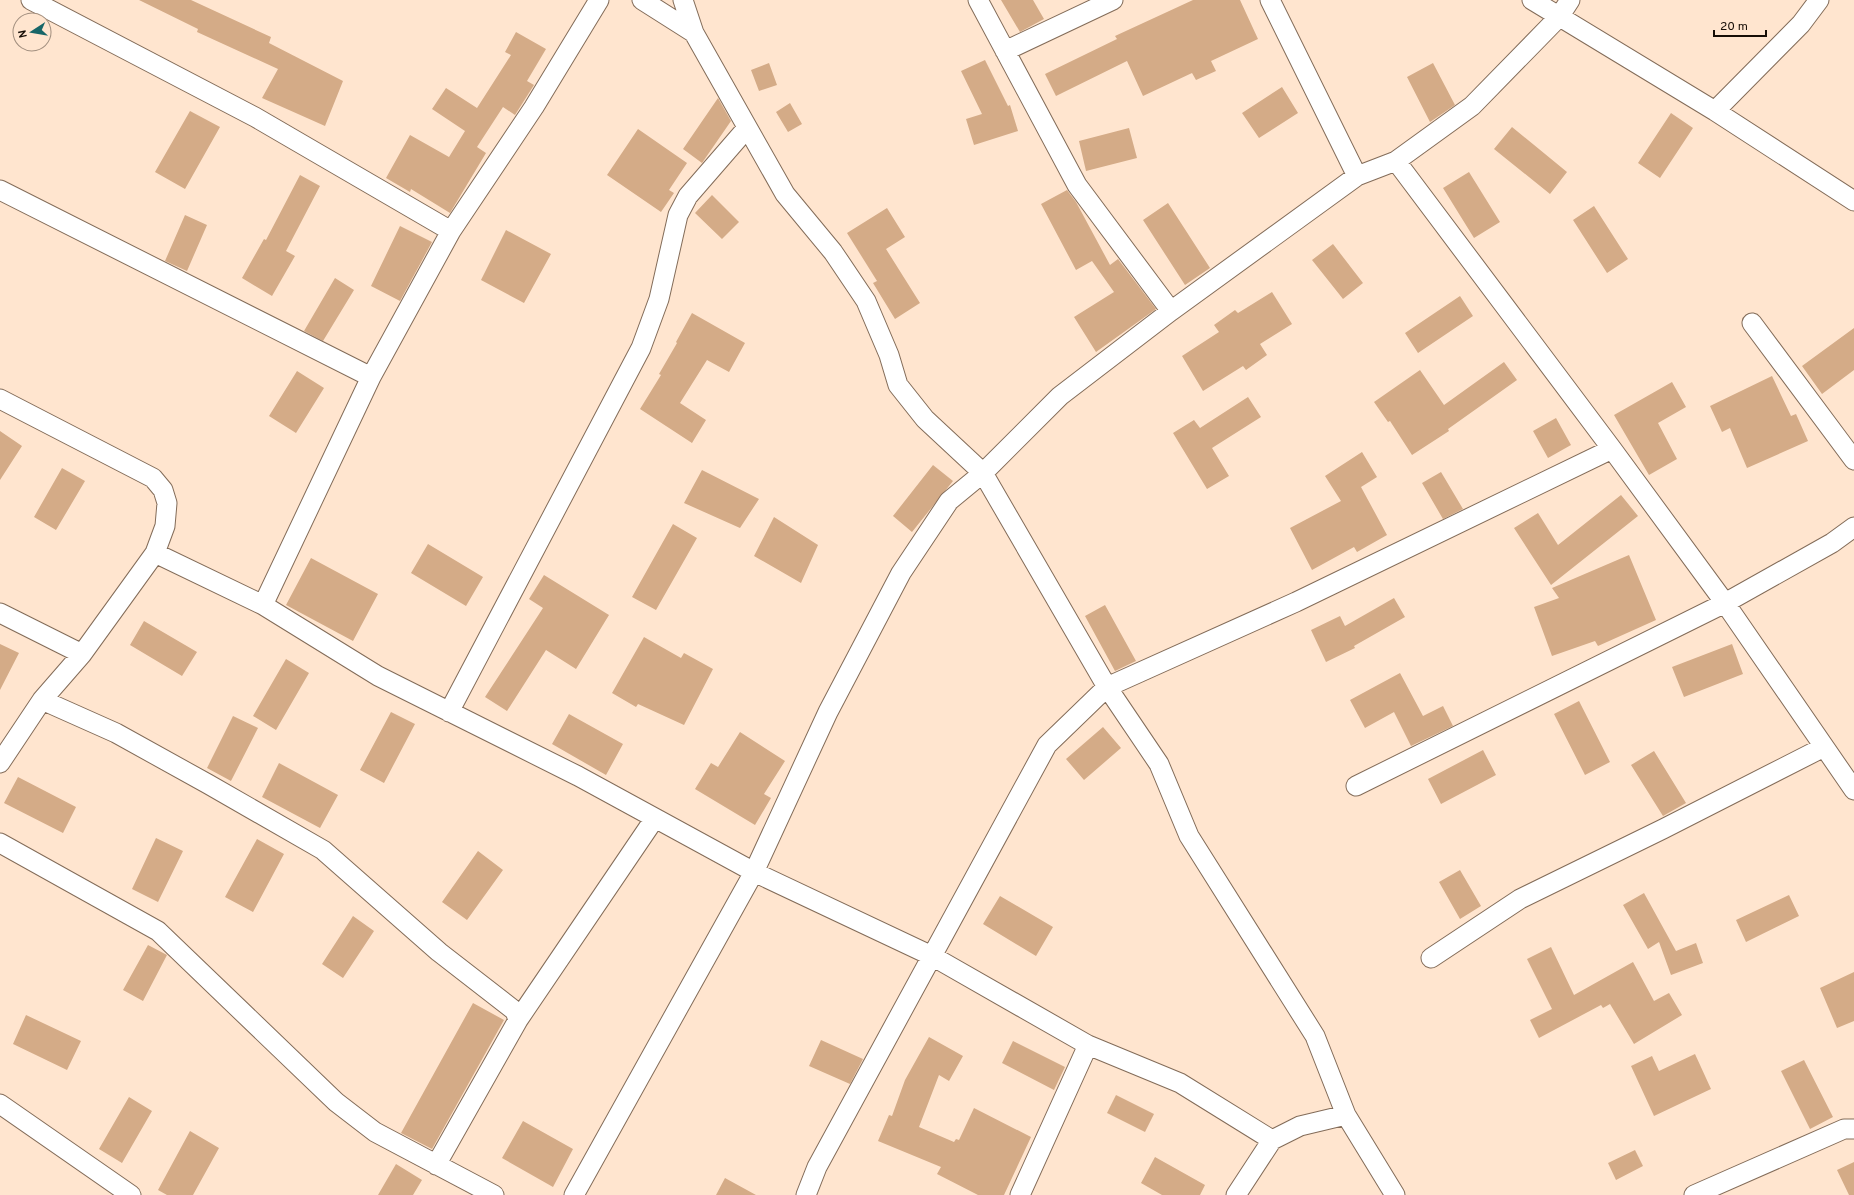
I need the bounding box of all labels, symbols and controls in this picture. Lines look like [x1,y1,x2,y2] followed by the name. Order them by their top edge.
[12,12,52,52] north arrow
[1714,12,1766,38] scale bar
[1720,19,1748,35] text: 20 m
[16,29,31,39] text: N

